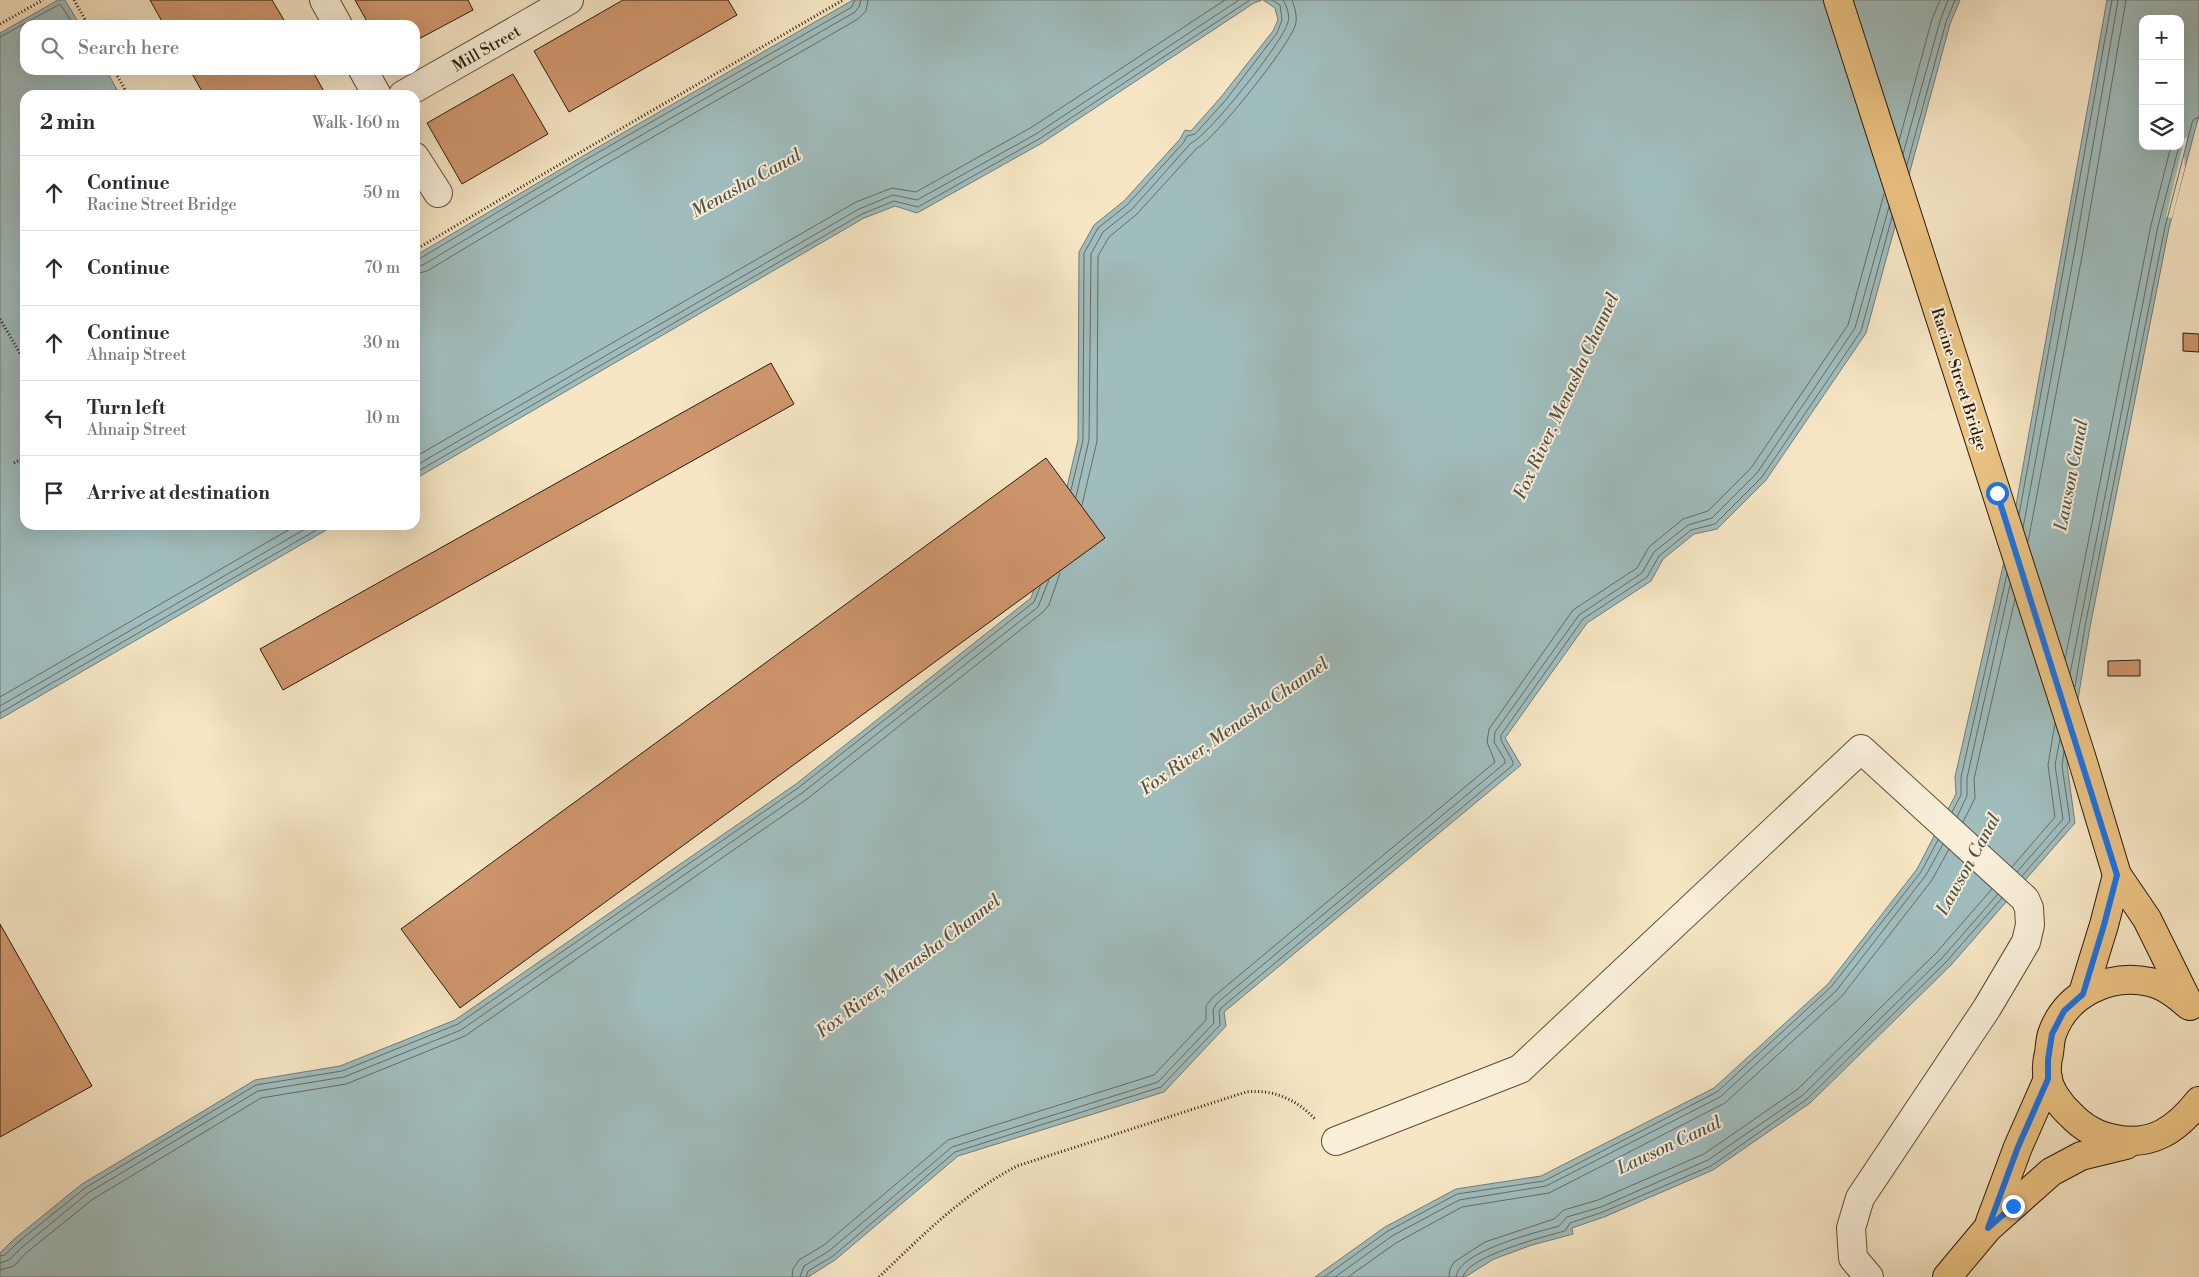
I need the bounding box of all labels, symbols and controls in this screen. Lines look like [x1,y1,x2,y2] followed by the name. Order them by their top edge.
[2139,15,2184,150] map controls
[2139,15,2184,60] button: +
[20,20,420,75] search box
[449,21,525,76] street label: Mill Street
[38,34,66,62] icon: search
[78,36,179,60] text: Search here
[2139,60,2184,105] button: −
[2139,105,2184,150] button: layers
[40,110,95,136] text: 2 min
[312,113,400,133] text: Walk · 160 m
[687,143,806,223] water label: Menasha Canal
[87,171,170,195] text: Continue
[40,179,68,207] icon: ahead
[363,183,400,203] text: 50 m
[87,195,237,215] text: Racine Street Bridge
[40,254,68,282] icon: ahead
[87,256,170,280] text: Continue
[364,258,400,278] text: 70 m
[1508,289,1625,503] water label: Fox River, Menasha Channel
[1926,305,1992,454] street label: Racine Street Bridge
[87,321,170,345] text: Continue
[40,329,68,357] icon: ahead
[363,333,400,353] text: 30 m
[87,345,186,365] text: Ahnaip Street
[87,396,166,420] text: Turn left
[40,404,68,432] icon: left
[366,408,400,428] text: 10 m
[2049,417,2094,534] water label: Lawson Canal
[87,420,186,440] text: Ahnaip Street
[40,479,68,507] icon: arrive
[87,481,270,505] text: Arrive at destination
[1986,482,2009,505] route start
[1135,652,1333,800] water label: Fox River, Menasha Channel
[1931,809,2006,920] water label: Lawson Canal
[811,889,1005,1043] water label: Fox River, Menasha Channel
[1612,1111,1725,1180] water label: Lawson Canal
[2002,1195,2025,1218] route end

